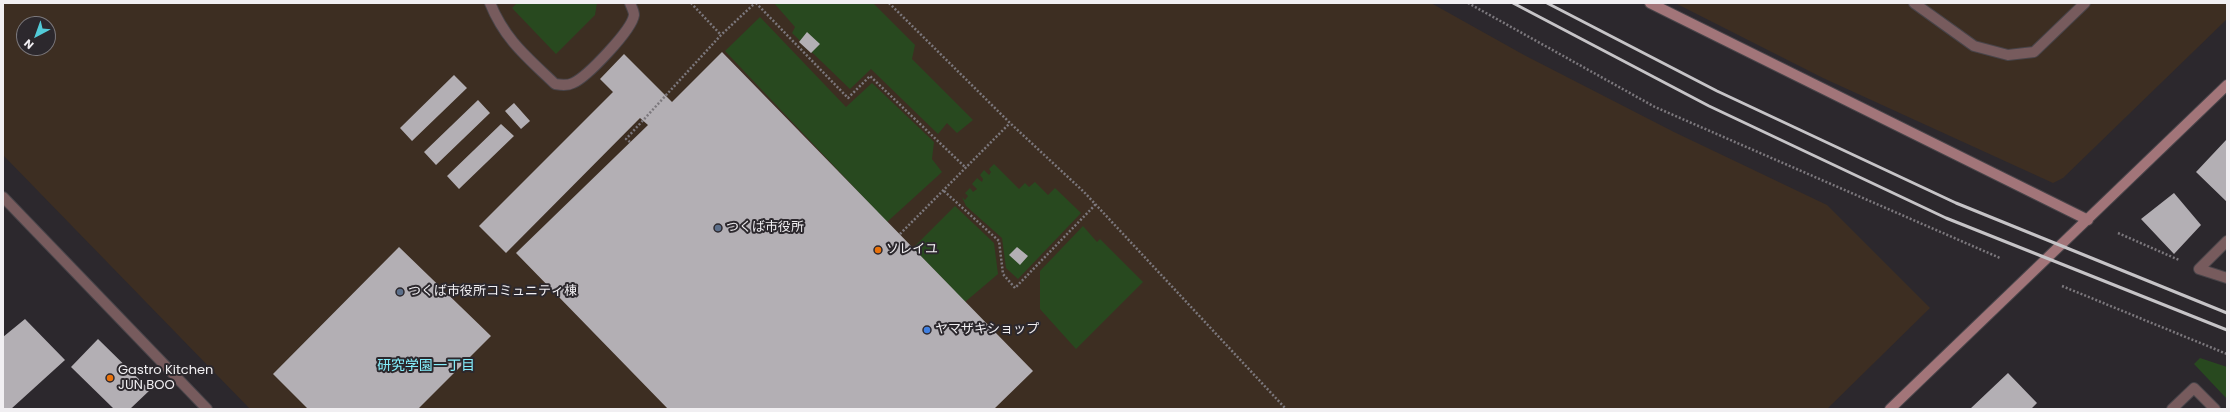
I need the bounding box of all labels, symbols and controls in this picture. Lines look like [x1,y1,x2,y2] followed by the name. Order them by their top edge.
[16,16,56,56] north arrow
[20,36,37,53] text: N
[726,220,804,236] place label: つくば市役所
[713,223,723,233] marker: つくば市役所
[886,242,938,258] place label: ソレイユ
[873,245,883,255] marker: ソレイユ
[408,284,577,300] place label: つくば市役所コミュニティ棟
[395,287,405,297] marker: つくば市役所コミュニティ棟
[935,322,1039,338] place label: ヤマザキショップ
[922,325,932,335] marker: ヤマザキショップ
[377,358,475,374] district label: 研究学園一丁目
[118,363,213,394] place label: Gastro Kitchen JUN BOO
[105,373,115,383] marker: Gastro Kitchen JUN BOO

